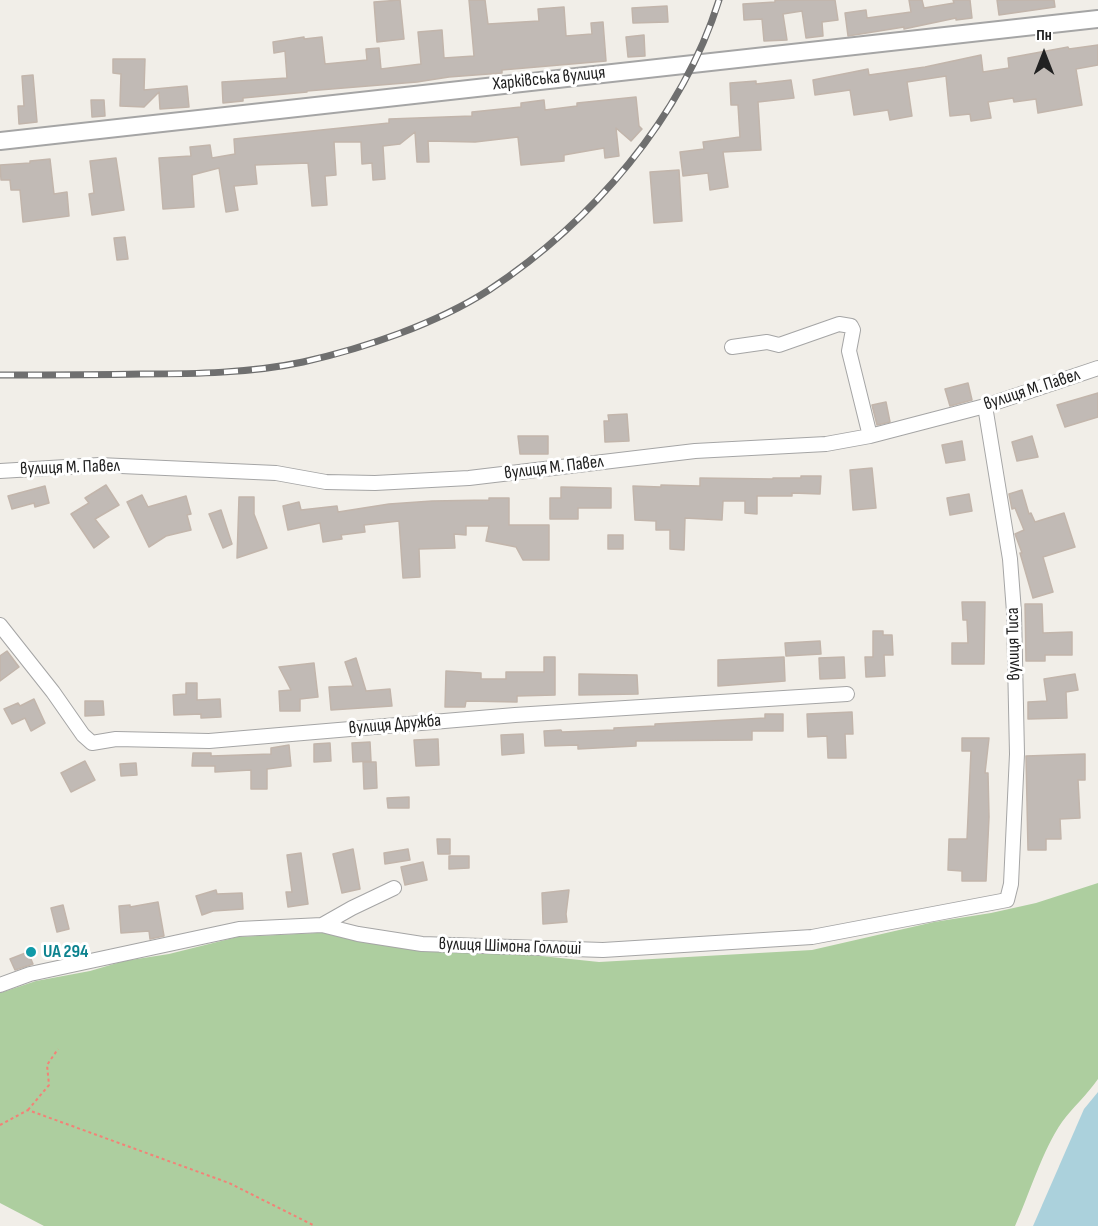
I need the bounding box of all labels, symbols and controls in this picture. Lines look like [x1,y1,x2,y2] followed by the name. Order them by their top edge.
[1014,24,1074,84] north arrow
[1036,26,1052,45] text: Пн
[492,62,606,96] street label: Харківська вулиця
[981,364,1083,416] street label: вулиця М. Павел
[503,451,605,485] street label: вулиця М. Павел
[20,455,120,481] street label: вулиця М. Павел
[1003,607,1025,681] street label: вулиця Тиса
[348,710,442,740] street label: вулиця Дружба
[438,934,582,960] street label: вулиця Шімона Голлоші
[43,941,88,963] place label: UA 294
[24,945,38,959] marker: UA 294

